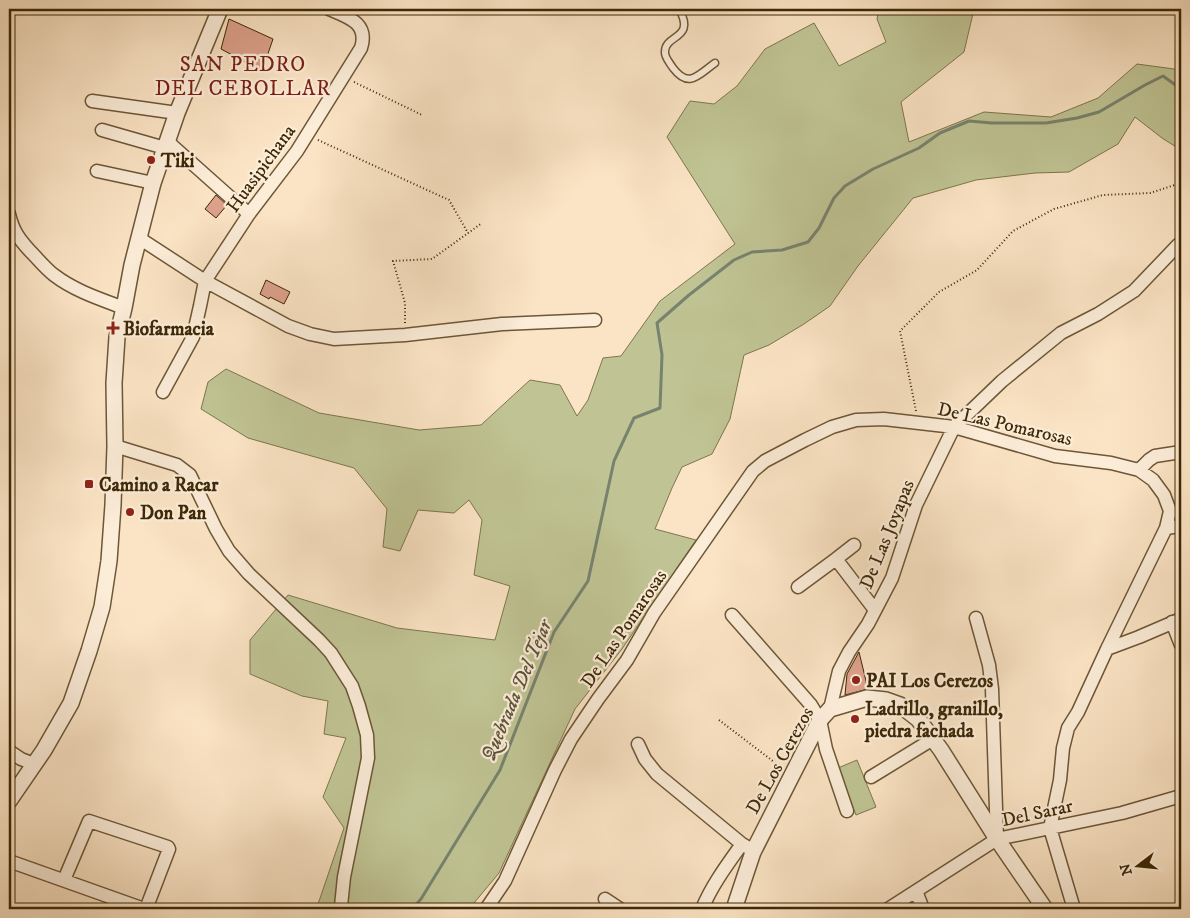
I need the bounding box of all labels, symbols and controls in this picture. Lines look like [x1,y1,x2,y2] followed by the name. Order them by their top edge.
[155,52,331,102] district label: SAN PEDRO DEL CEBOLLAR
[222,121,301,217] street label: Huasipichana
[160,150,195,173] place label: Tiki
[145,154,157,166] marker: Tiki
[123,318,215,341] place label: Biofarmacia
[107,322,119,334] marker: Biofarmacia
[935,398,1074,451] street label: De Las Pomarosas
[99,474,219,497] place label: Camino a Racar
[855,477,920,593] street label: De Las Joyapas
[83,478,95,490] marker: Camino a Racar
[140,502,207,525] place label: Don Pan
[124,506,136,518] marker: Don Pan
[576,565,672,692] street label: De Las Pomarosas
[476,615,559,765] water label: Quebrada Del Tejar
[866,670,994,693] place label: PAI Los Cerezos
[850,674,862,686] marker: PAI Los Cerezos
[864,698,1003,743] place label: Ladrillo, granillo, piedra fachada
[741,703,819,818] street label: De Los Cerezos
[849,713,861,725] marker: Ladrillo, granillo, piedra fachada
[1000,795,1075,832] street label: Del Sarar
[1112,840,1162,890] north arrow
[1116,861,1137,877] text: N

